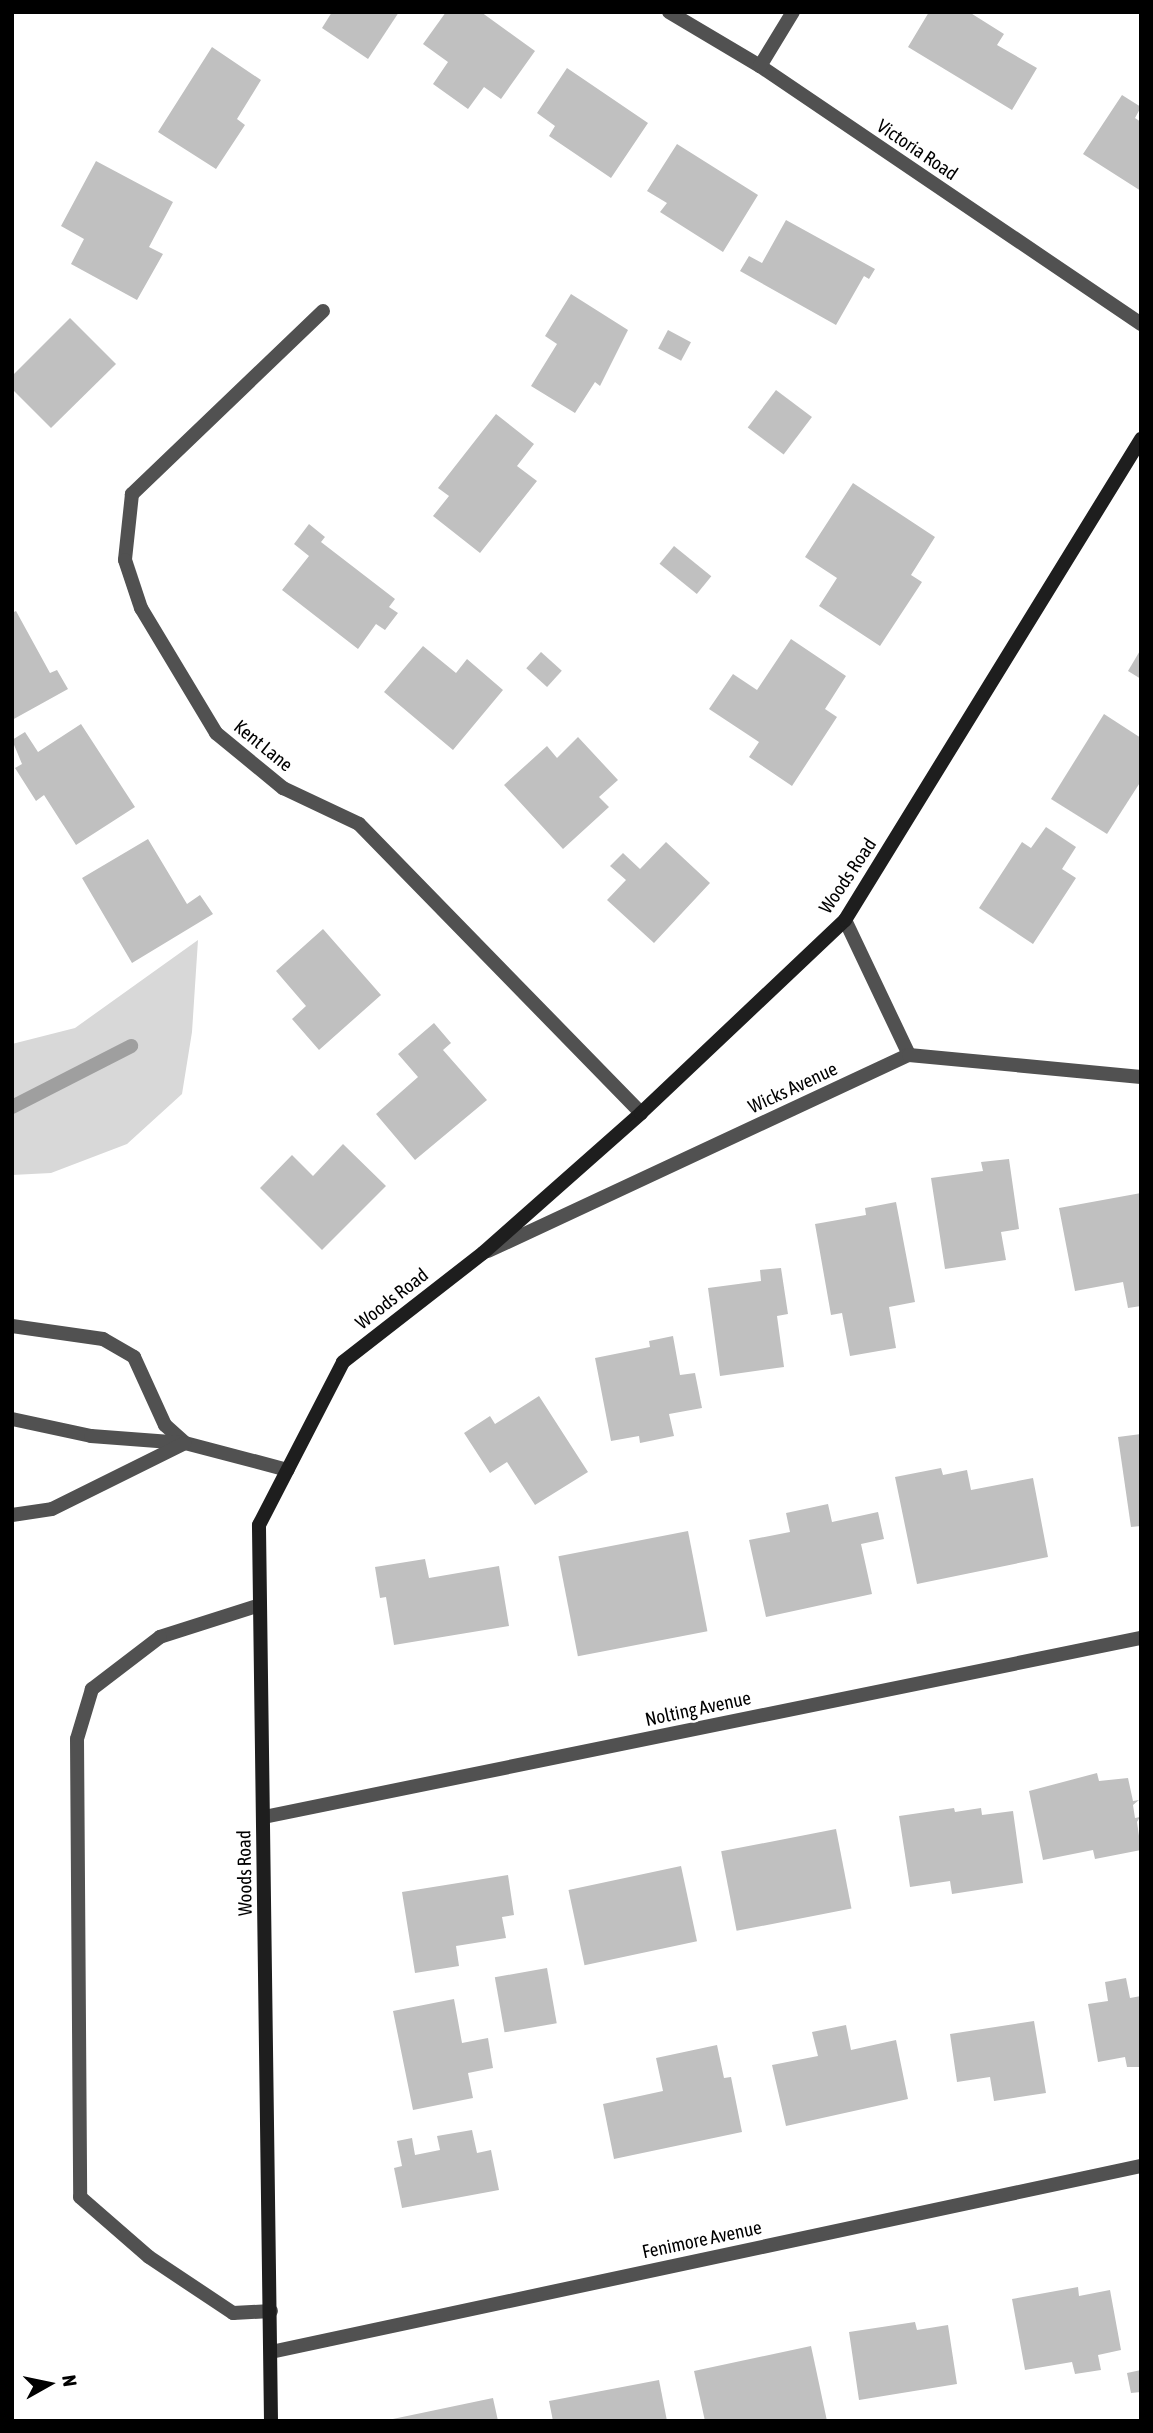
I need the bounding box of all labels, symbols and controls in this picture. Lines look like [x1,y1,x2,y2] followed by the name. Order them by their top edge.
[872,115,962,185] street label: Victoria Road
[229,715,297,777] street label: Kent Lane
[815,834,881,918] street label: Woods Road
[745,1058,841,1118] street label: Wicks Avenue
[351,1264,433,1334] street label: Woods Road
[643,1687,753,1731] street label: Nolting Avenue
[233,1830,257,1916] street label: Woods Road
[640,2216,764,2264] street label: Fenimore Avenue
[14,2349,84,2419] north arrow
[58,2373,81,2388] text: N

